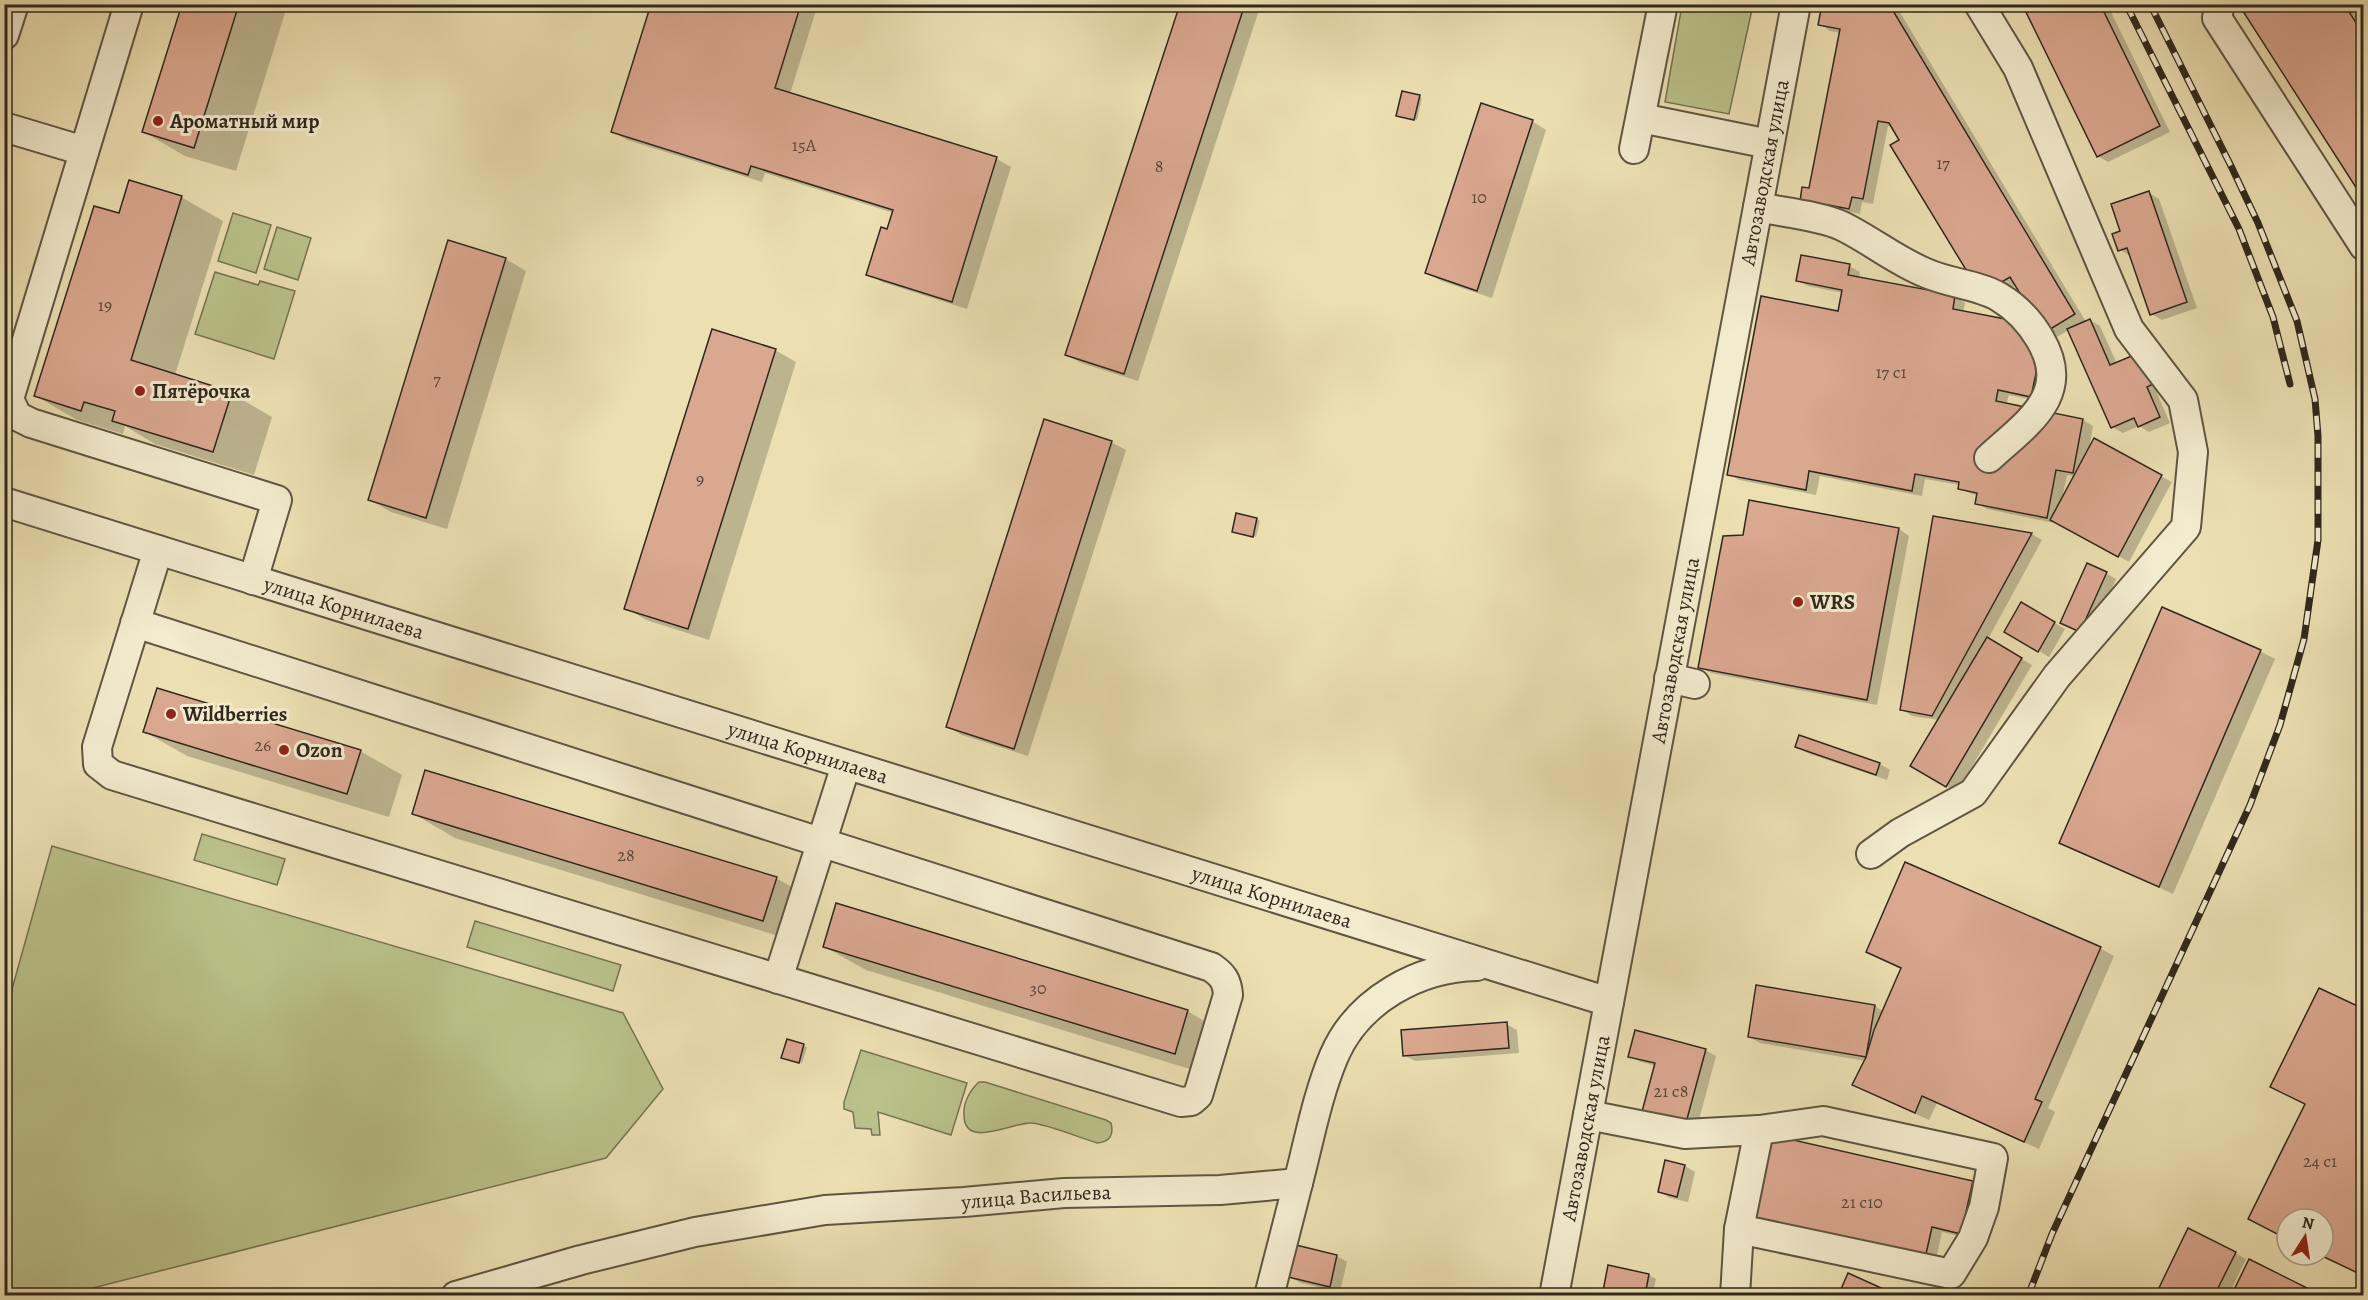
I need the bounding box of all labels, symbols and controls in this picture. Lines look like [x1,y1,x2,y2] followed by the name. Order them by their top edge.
[1733,77,1796,269] street label: Автозаводская улица
[169,107,319,135] place label: Ароматный мир
[151,114,165,128] marker: Ароматный мир
[792,133,817,157] house number: 15А
[1936,151,1950,175] house number: 17
[1155,154,1163,178] house number: 8
[1471,185,1487,209] house number: 10
[98,293,112,317] house number: 19
[1875,360,1907,384] house number: 17 с1
[433,367,441,391] house number: 7
[152,377,251,405] place label: Пятёрочка
[133,384,147,398] marker: Пятёрочка
[696,467,704,491] house number: 9
[1644,555,1706,747] street label: Автозаводская улица
[259,570,428,646] street label: улица Корнилаева
[1809,588,1855,616] place label: WRS
[1791,595,1805,609] marker: WRS
[182,700,287,728] place label: Wildberries
[164,707,178,721] marker: Wildberries
[723,714,892,791] street label: улица Корнилаева
[255,733,271,757] house number: 26
[296,736,343,764] place label: Ozon
[277,743,291,757] marker: Ozon
[617,843,635,867] house number: 28
[1187,859,1356,935] street label: улица Корнилаева
[1029,976,1047,1000] house number: 30
[1554,1032,1617,1224] street label: Автозаводская улица
[1654,1079,1688,1103] house number: 21 с8
[2303,1149,2337,1173] house number: 24 с1
[959,1178,1112,1216] street label: улица Васильева
[1841,1190,1883,1214] house number: 21 с10
[2275,1207,2335,1267] north arrow
[2300,1211,2316,1235] text: N

